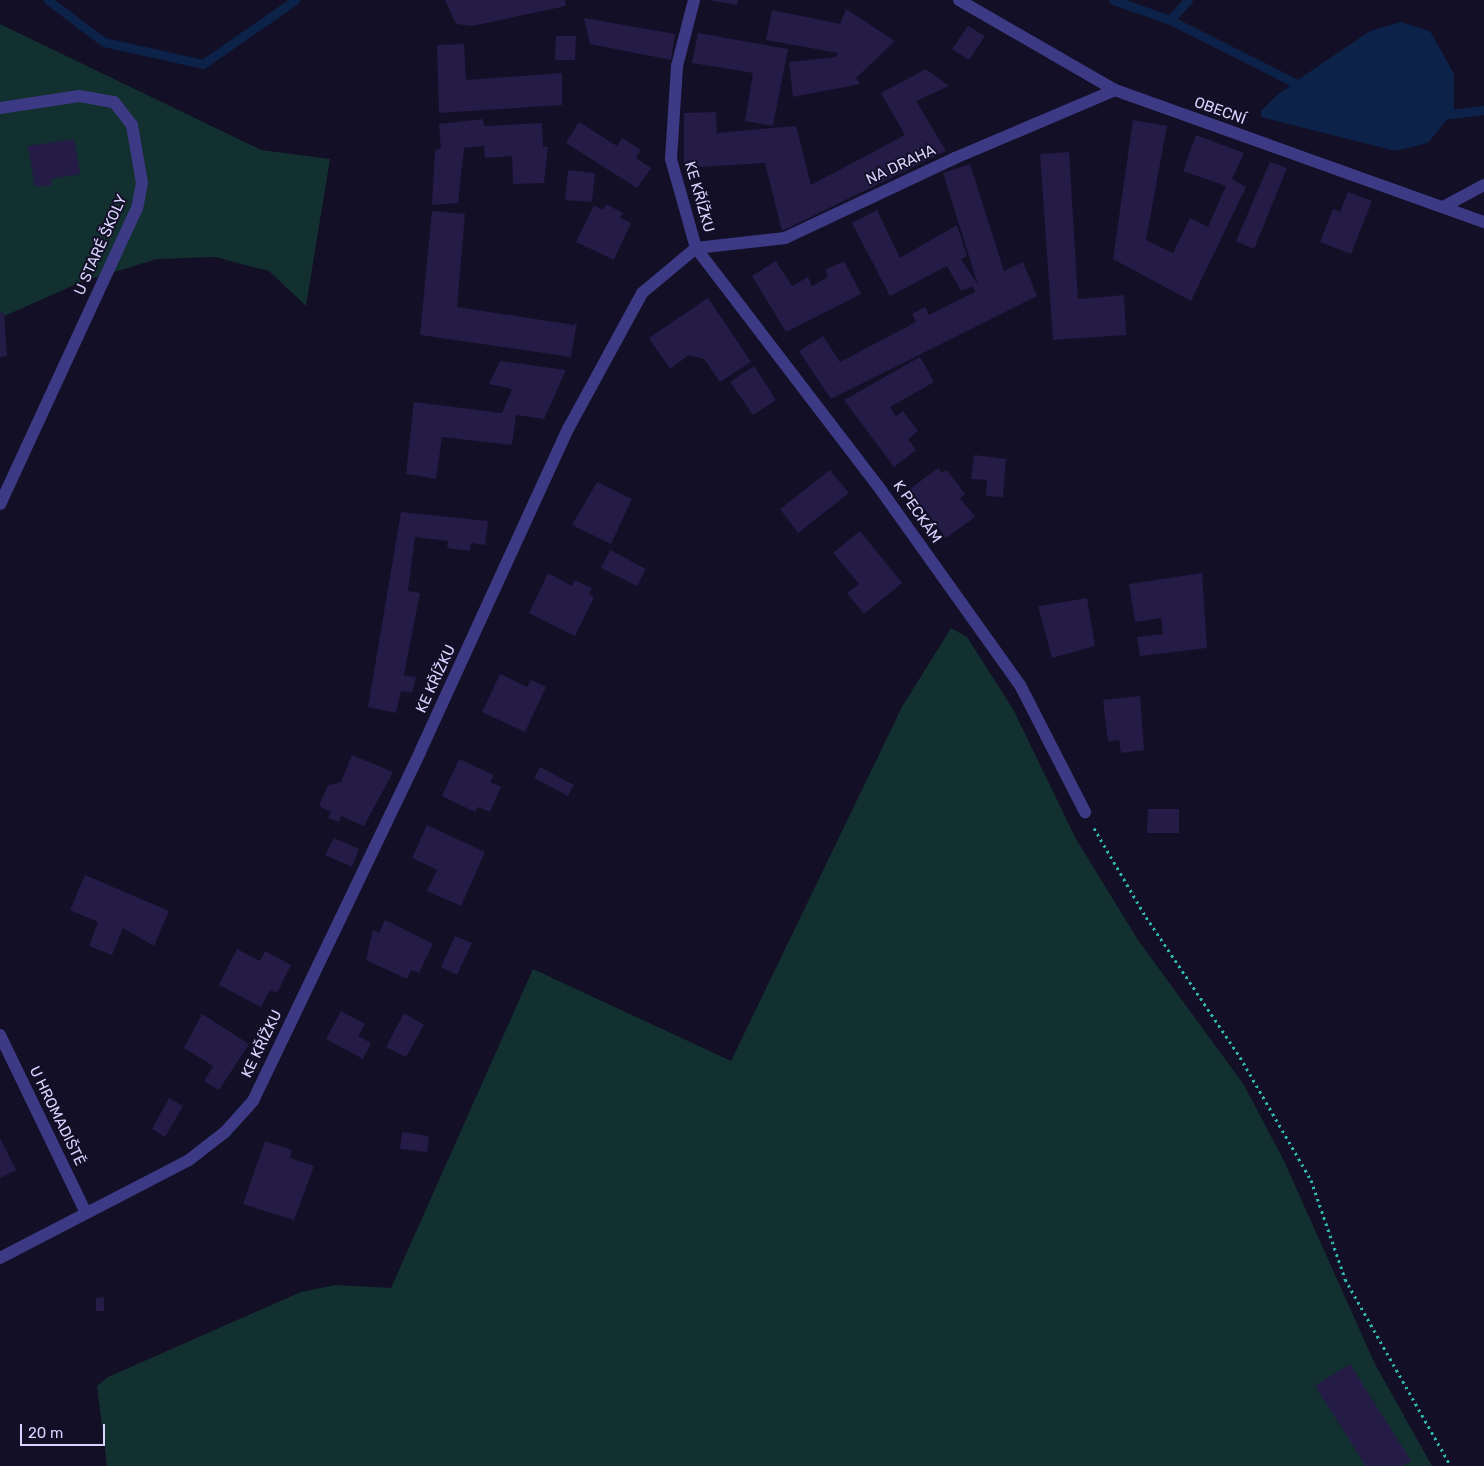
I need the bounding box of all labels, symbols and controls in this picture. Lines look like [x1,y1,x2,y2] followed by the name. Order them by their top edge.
[1192,93,1248,129] street label: OBECNÍ
[863,141,939,189] street label: NA DRAHA
[680,159,718,235] street label: KE KŘÍŽKU
[71,192,131,298] street label: U STARÉ ŠKOLY
[889,477,945,547] street label: K PECKÁM
[412,642,460,716] street label: KE KŘÍŽKU
[238,1007,286,1081] street label: KE KŘÍŽKU
[25,1063,89,1169] street label: U HROMADIŠTĚ
[22,1414,108,1446] scale bar
[28,1424,63,1442] text: 20 m

